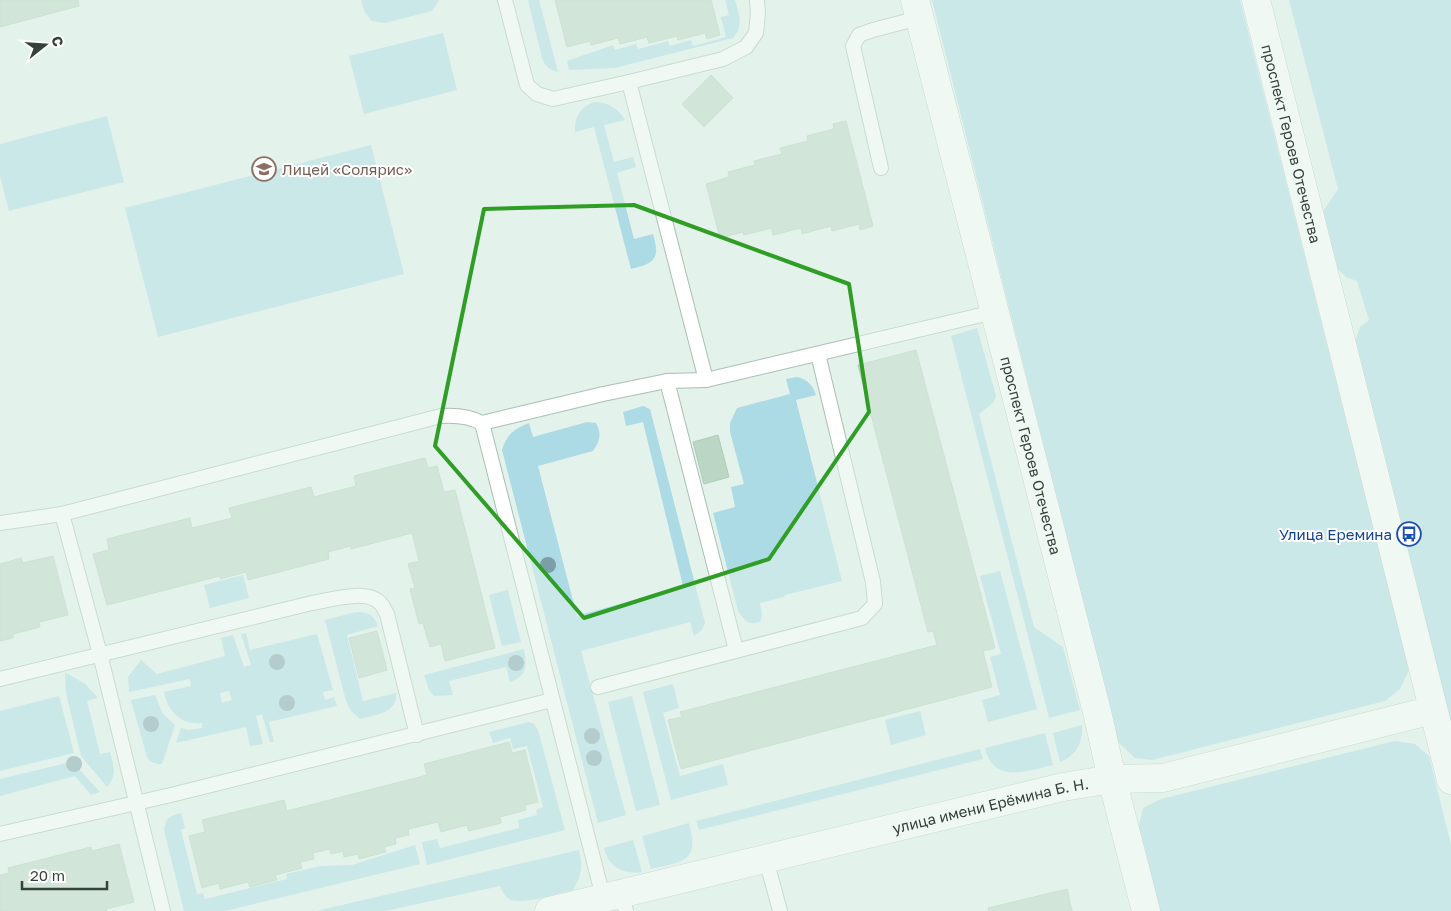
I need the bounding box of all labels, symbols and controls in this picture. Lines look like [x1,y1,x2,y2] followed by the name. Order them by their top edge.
[20,20,70,70] north arrow
[48,34,68,48] text: С
[1258,42,1325,245] street label: проспект Героев Отечества
[251,156,277,182] school or university icon: Лицей «Солярис»
[282,160,412,178] place label: Лицей «Солярис»
[997,354,1065,556] street label: проспект Героев Отечества
[1396,521,1422,547] bus stop icon: Улица Еремина
[1279,525,1392,543] place label: Улица Еремина
[890,774,1090,837] street label: улица имени Ерёмина Б. Н.
[22,858,108,890] scale bar
[30,866,65,884] text: 20 m

